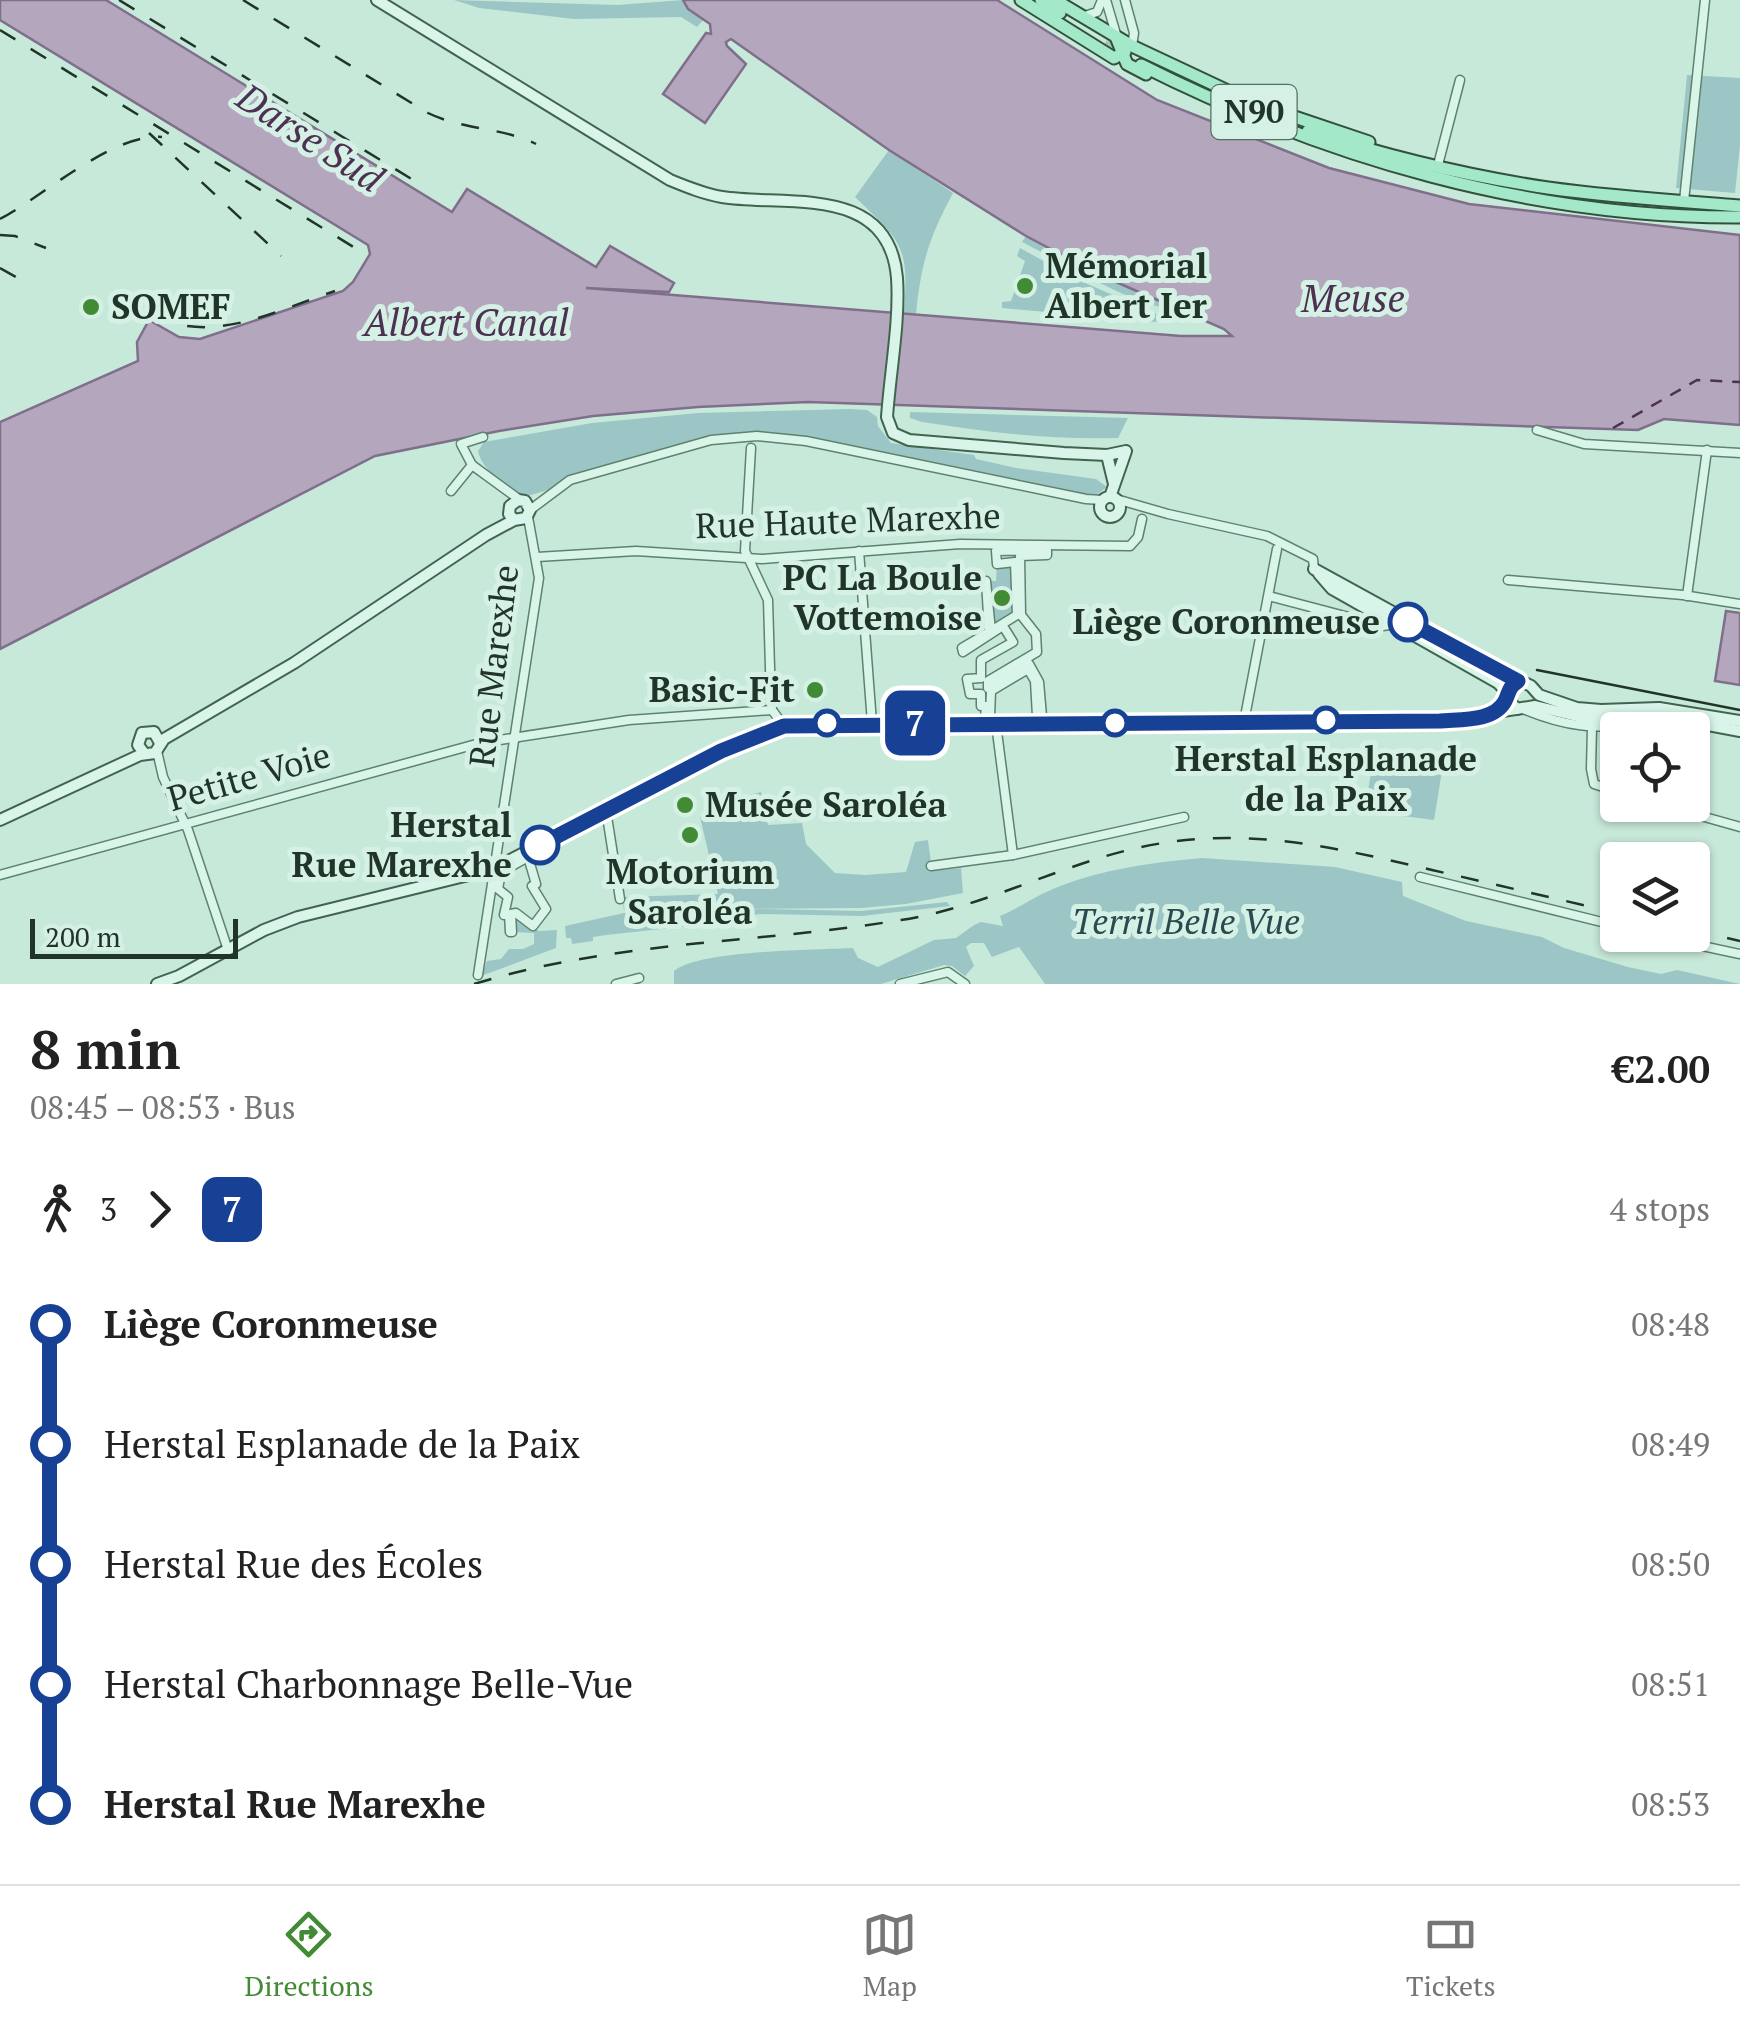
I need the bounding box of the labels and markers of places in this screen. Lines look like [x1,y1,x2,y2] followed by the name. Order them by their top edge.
[1045,242,1207,328] place label: Mémorial Albert Ier
[1014,275,1036,297] marker: Mémorial Albert Ier
[111,283,231,329] place label: SOMEF
[80,296,102,318] marker: SOMEF
[783,554,982,640] place label: PC La Boule Vottemoise
[991,587,1013,609] marker: PC La Boule Vottemoise
[1072,598,1380,644] place label: Liège Coronmeuse
[1389,603,1427,641] marker: Liège Coronmeuse
[649,666,795,712] place label: Basic-Fit
[804,679,826,701] marker: Basic-Fit
[1313,707,1339,733] marker: Herstal Esplanade de la Paix
[814,710,840,736] unlabelled marker
[1102,710,1128,736] unlabelled marker
[1175,735,1477,821] place label: Herstal Esplanade de la Paix
[705,781,947,827] place label: Musée Saroléa
[674,794,696,816] marker: Musée Saroléa
[291,801,512,887] place label: Herstal Rue Marexhe
[679,824,701,846] marker: Motorium Saroléa
[521,826,559,864] marker: Herstal Rue Marexhe
[606,848,774,934] place label: Motorium Saroléa

